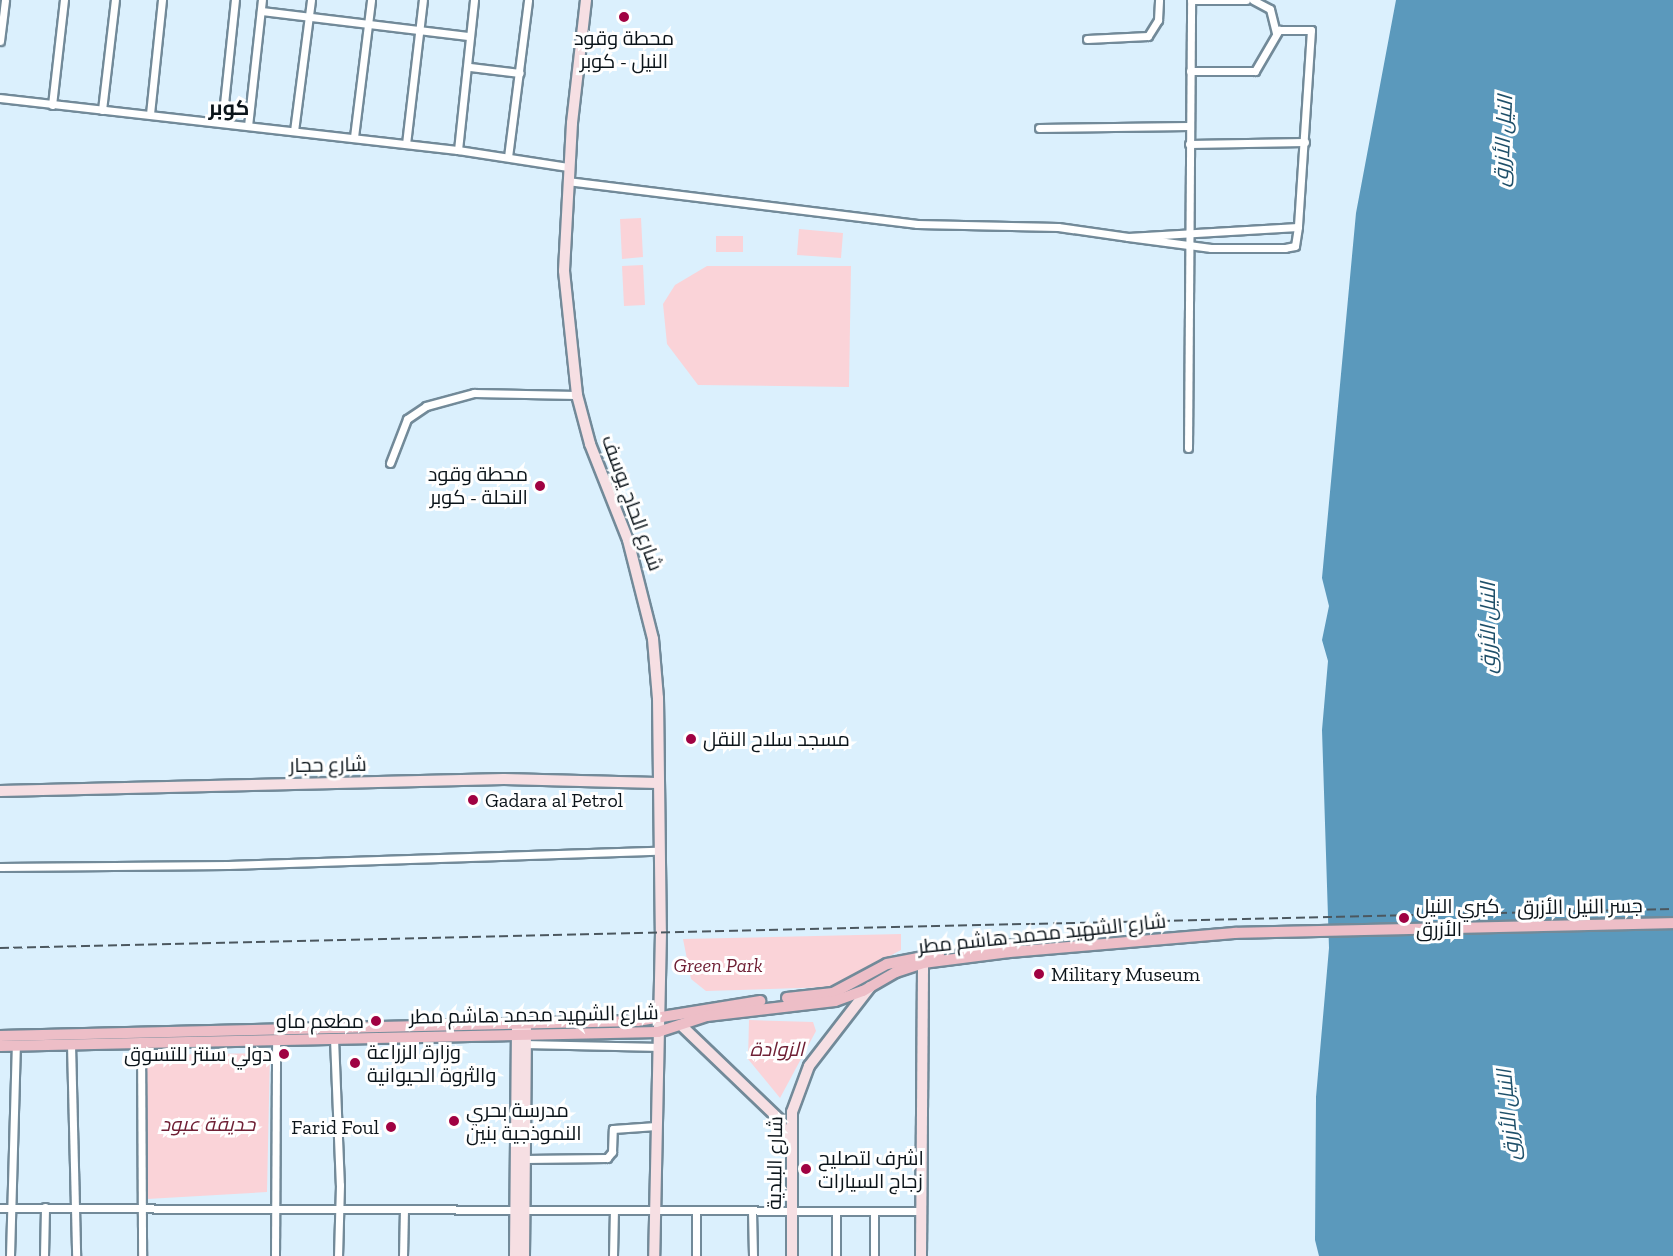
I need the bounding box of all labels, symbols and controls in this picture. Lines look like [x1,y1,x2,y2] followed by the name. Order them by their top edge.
[617,10,631,24] marker: محطة وقود النيل - كوبر
[574,27,674,74] place label: محطة وقود النيل - كوبر
[208,95,250,121] district label: كوبر
[1488,95,1518,187] water label: النيل الأزرق
[596,432,668,574] street label: شارع الحاج يوسف
[428,462,528,509] place label: محطة وقود النحلة - كوبر
[533,479,547,493] marker: محطة وقود النحلة - كوبر
[1475,582,1501,674] water label: النيل الأزرق
[703,727,850,751] place label: مسجد سلاح النقل
[684,732,698,746] marker: مسجد سلاح النقل
[289,752,367,778] street label: شارع حجار
[485,788,623,812] place label: Gadara al Petrol
[466,793,480,807] marker: Gadara al Petrol
[1416,894,1499,941] place label: كبري النيل الأزرق
[1517,894,1643,920] street label: جسر النيل الأزرق
[917,909,1167,959] street label: شارع الشهيد محمد هاشم مطر
[1397,911,1411,925] marker: كبري النيل الأزرق
[673,953,763,977] park label: Green Park
[1051,962,1200,986] place label: Military Museum
[1032,967,1046,981] marker: Military Museum
[409,1001,659,1029] street label: شارع الشهيد محمد هاشم مطر
[276,1009,364,1033] place label: مطعم ماو
[369,1014,383,1028] marker: مطعم ماو
[750,1037,804,1061] park label: الزوادة
[367,1040,496,1087] place label: وزارة الزراعة والثروة الحيوانية
[124,1042,272,1066] place label: دولي سنتر للتسوق
[277,1047,291,1061] marker: دولي سنتر للتسوق
[348,1056,362,1070] marker: وزارة الزراعة والثروة الحيوانية
[1491,1068,1525,1162] water label: النيل الأزرق
[466,1098,582,1145] place label: مدرسة بحري النموذجية بنين
[161,1112,255,1136] park label: حديقة عبود
[447,1114,461,1128] marker: مدرسة بحري النموذجية بنين
[291,1115,379,1139] place label: Farid Foul
[762,1116,788,1210] street label: شارع البلدية
[384,1120,398,1134] marker: Farid Foul
[818,1146,924,1193] place label: اشرف لتصليح زجاج السيارات
[799,1162,813,1176] marker: اشرف لتصليح زجاج السيارات

